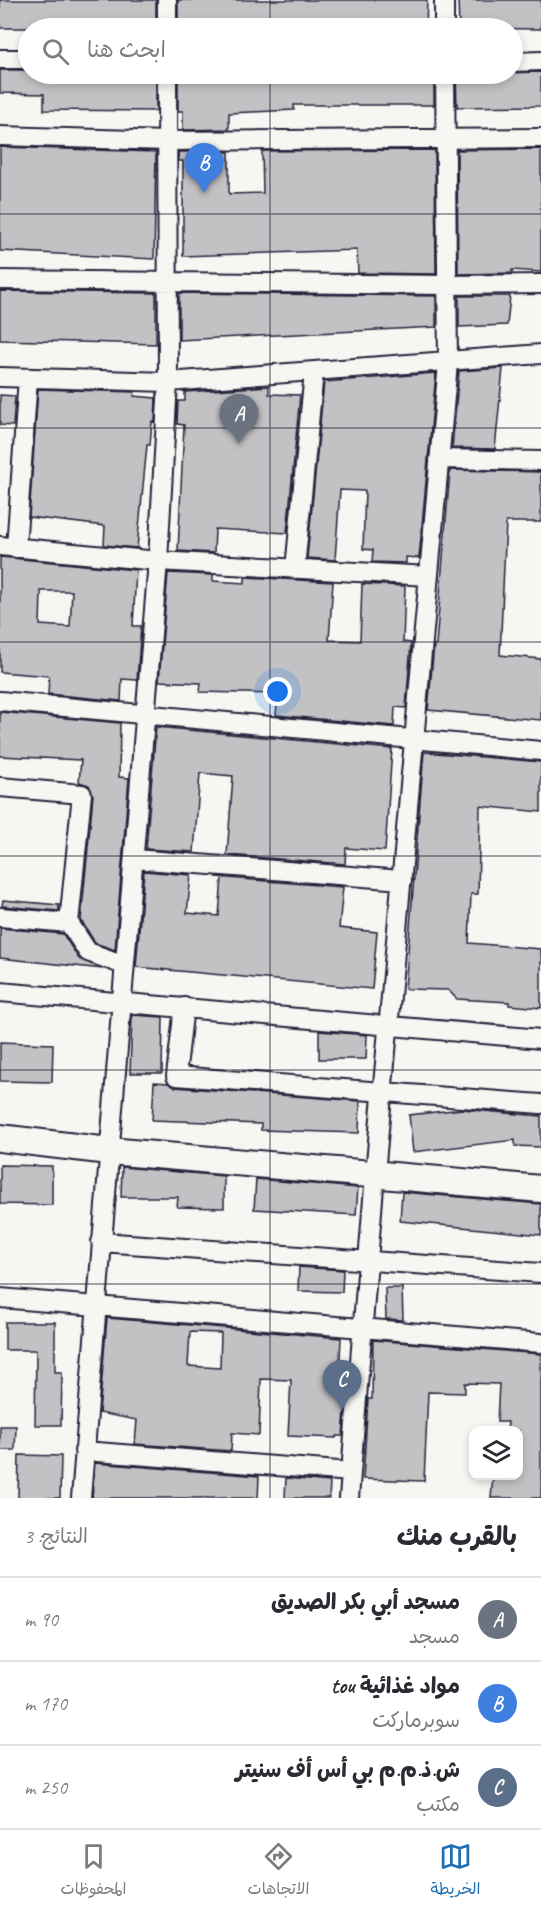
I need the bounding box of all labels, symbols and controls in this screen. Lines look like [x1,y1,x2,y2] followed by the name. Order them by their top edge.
[18,18,523,84] search box
[39,35,72,68] icon: search
[87,36,166,64] text: ابحث هنا
[184,144,224,193] pin: B
[220,394,258,444] pin: A
[263,677,292,706] your location
[322,1360,362,1410] pin: C
[469,1426,523,1480] map controls
[469,1426,523,1480] button: layers
[397,1520,517,1553] text: بالقرب منك
[24,1524,88,1549] text: النتائج: 3
[271,1588,460,1616] text: مسجد أبي بكر الصديق
[24,1607,58,1632] text: 90 m
[492,1607,503,1632] text: A
[409,1624,460,1649] text: مسجد
[331,1672,460,1700] text: مواد غذائية tou
[24,1691,67,1716] text: 170 m
[492,1691,503,1716] text: B
[372,1708,460,1733] text: سوبرماركت
[235,1756,460,1784] text: ش.ذ.م.م بي أس أف سنيتر
[24,1775,67,1800] text: 250 m
[493,1775,502,1800] text: C
[416,1792,460,1817] text: مكتب
[61,1840,126,1903] tab: المحفوظات
[248,1840,309,1903] tab: الاتجاهات
[431,1840,480,1903] tab: الخريطة

